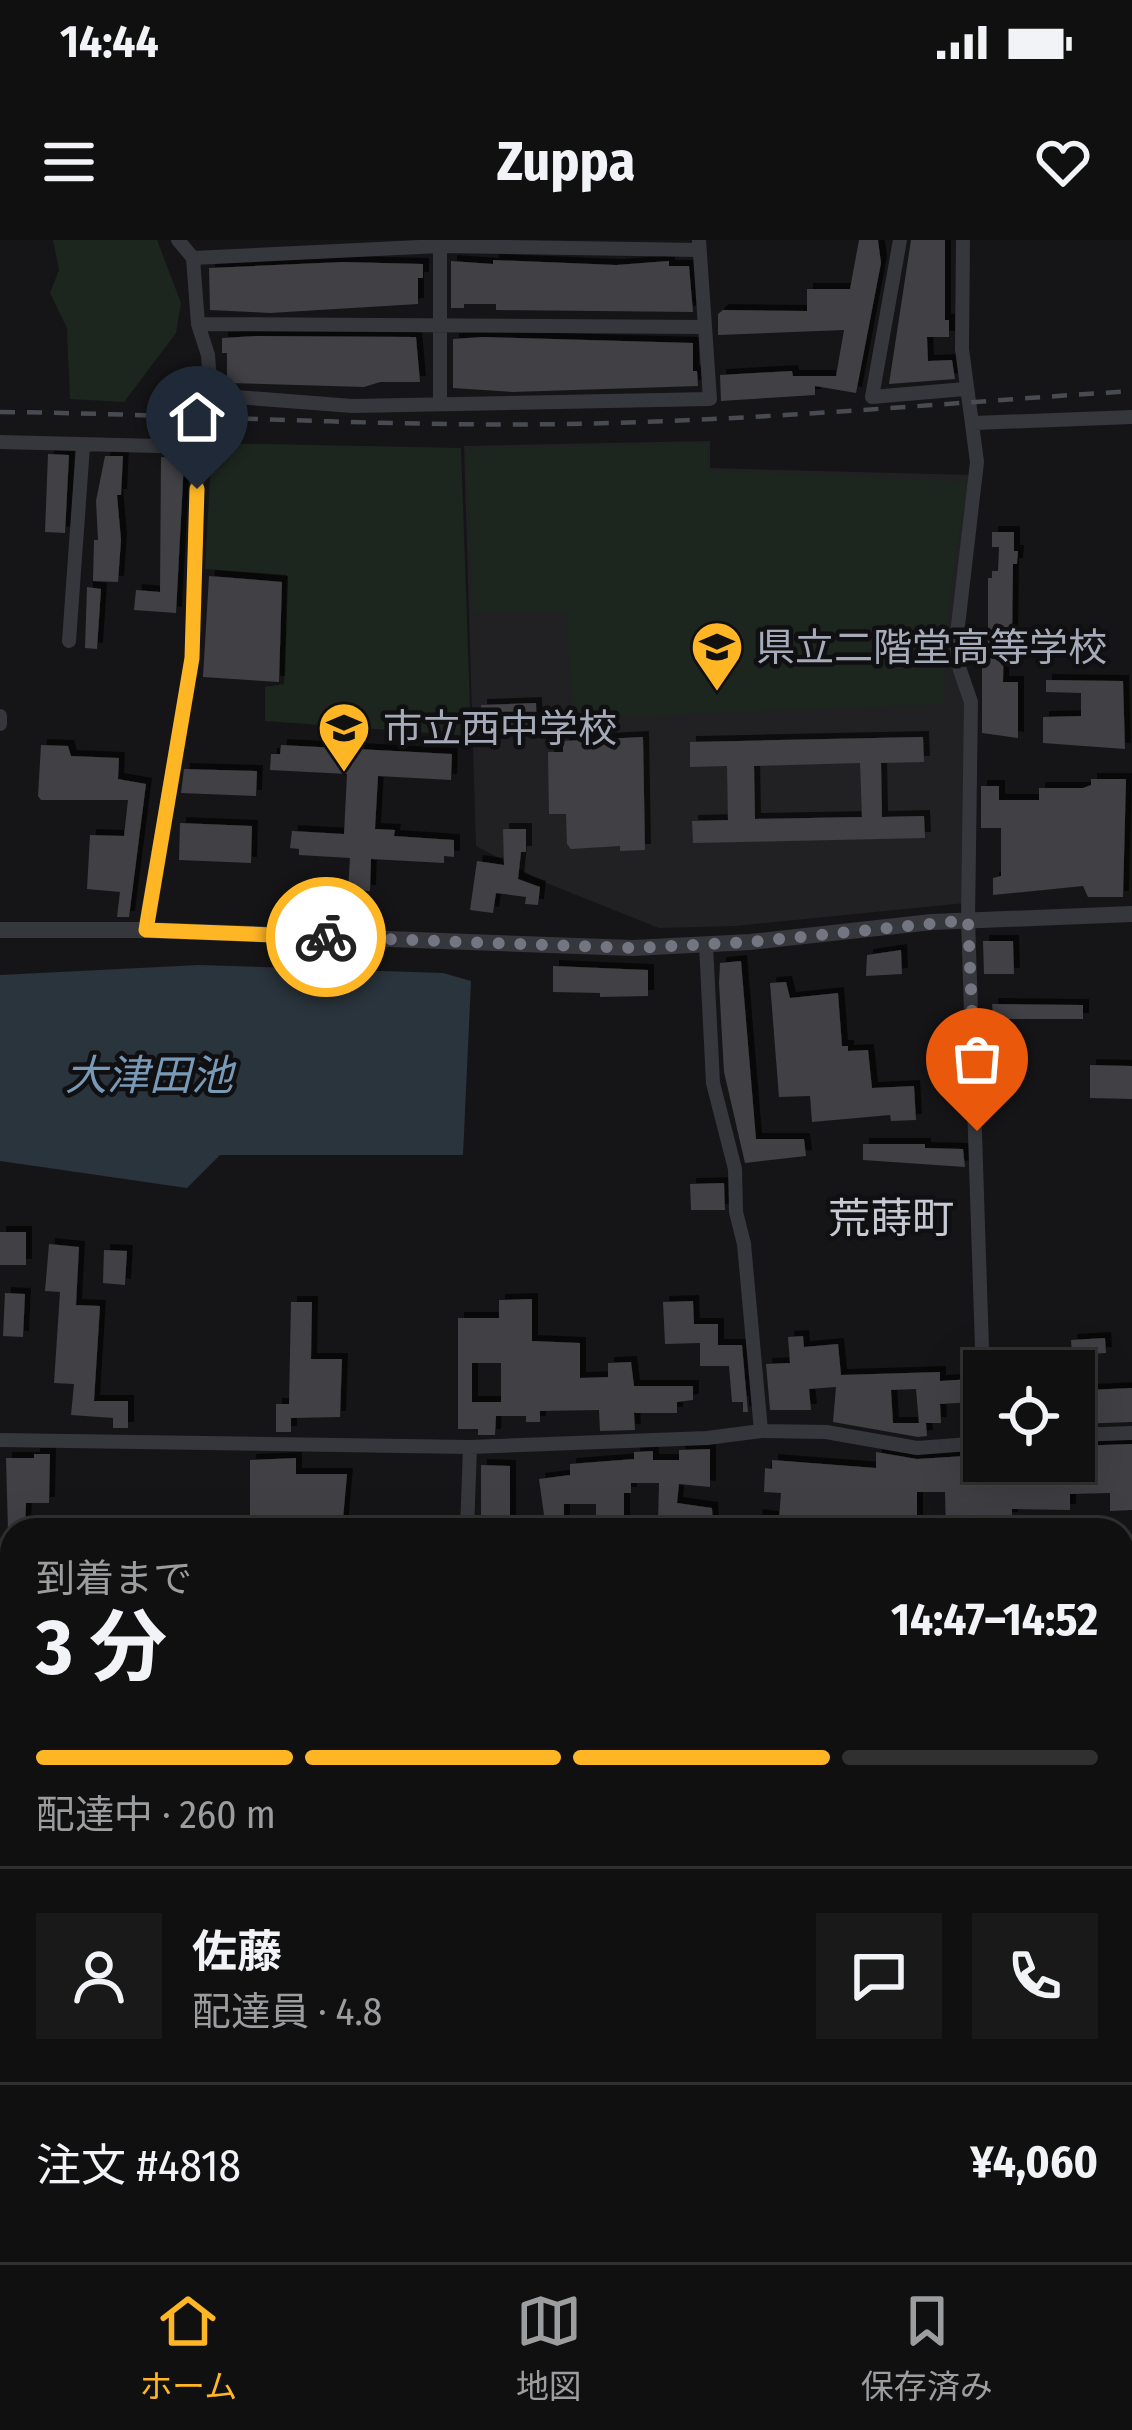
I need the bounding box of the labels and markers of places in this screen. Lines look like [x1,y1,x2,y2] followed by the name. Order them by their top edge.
[146,366,248,489] pin
[689,619,745,693] school or university icon: 県立二階堂高等学校
[756,625,1107,671] place label: 県立二階堂高等学校
[316,700,372,774] school or university icon: 市立西中学校
[383,706,617,752] place label: 市立西中学校
[926,1008,1028,1131] pin

